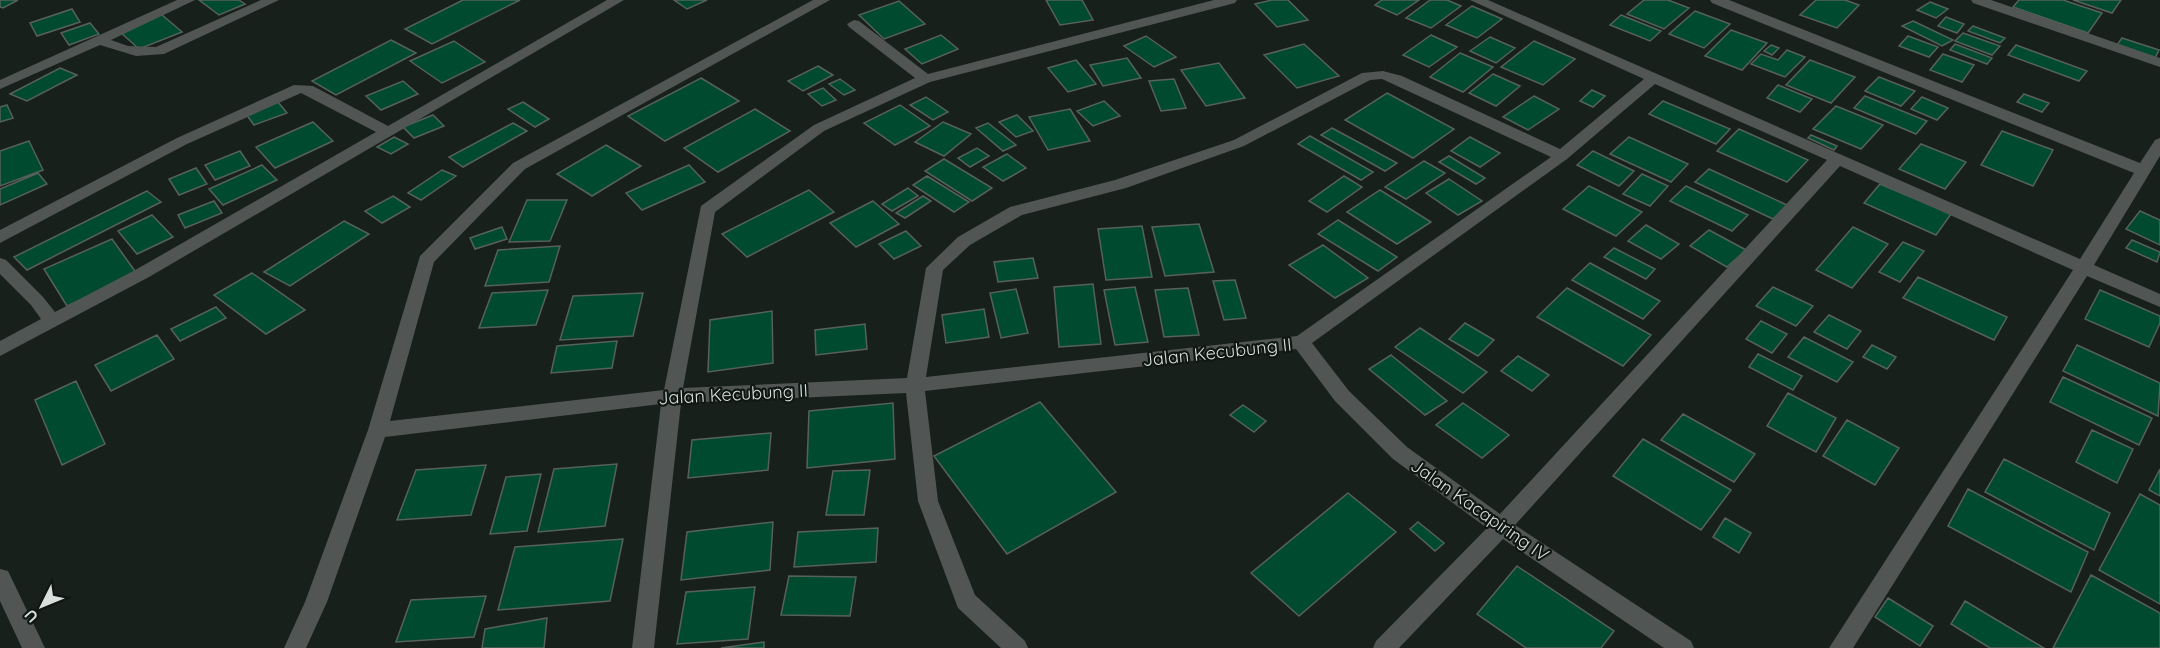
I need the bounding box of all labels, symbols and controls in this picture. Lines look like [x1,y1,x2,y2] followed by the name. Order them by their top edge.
[1141,333,1293,371] street label: Jalan Kecubung II
[658,379,808,409] street label: Jalan Kecubung II
[1406,454,1554,566] street label: Jalan Kacapiring IV
[12,576,72,636] north arrow
[20,605,42,627] text: U

